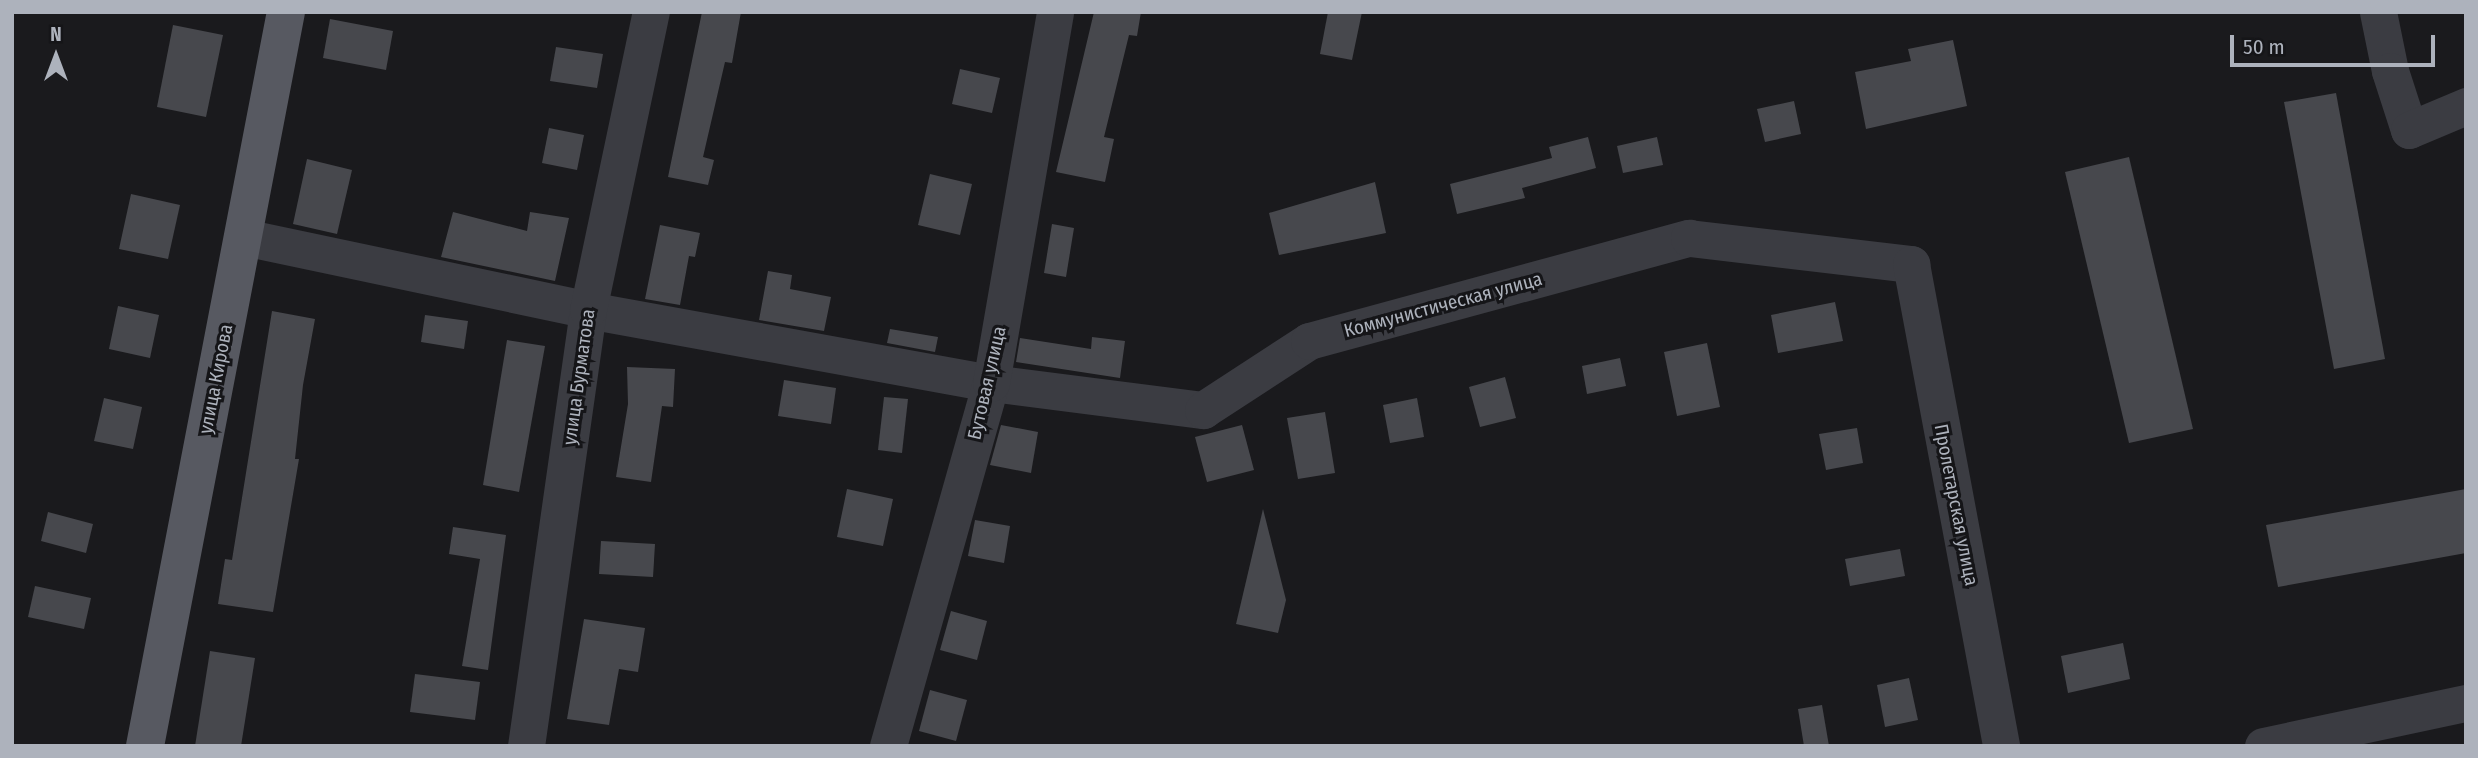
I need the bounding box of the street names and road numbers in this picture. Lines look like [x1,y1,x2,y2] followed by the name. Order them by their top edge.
[1341,268,1545,342] street label: Коммунистическая улица
[558,308,600,446] street label: улица Бурматова
[194,322,238,436] street label: улица Кирова
[963,324,1011,442] street label: Бутовая улица
[1929,422,1983,588] street label: Пролетарская улица

